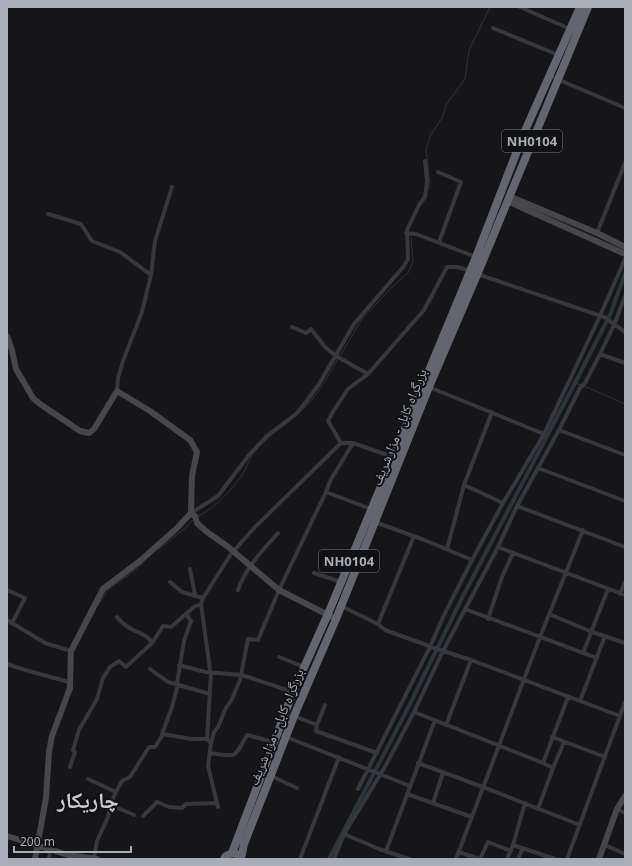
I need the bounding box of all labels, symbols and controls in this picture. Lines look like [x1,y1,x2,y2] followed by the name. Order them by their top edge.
[502,130,562,152] road number: NH0104
[366,366,431,488] street label: بزرگراه کابل - مزارشریف
[319,550,379,572] road number: NH0104
[243,666,308,788] street label: بزرگراه کابل - مزارشریف
[56,784,119,814] district label: چاریکار
[14,828,131,854] scale bar
[20,833,55,850] text: 200 m

